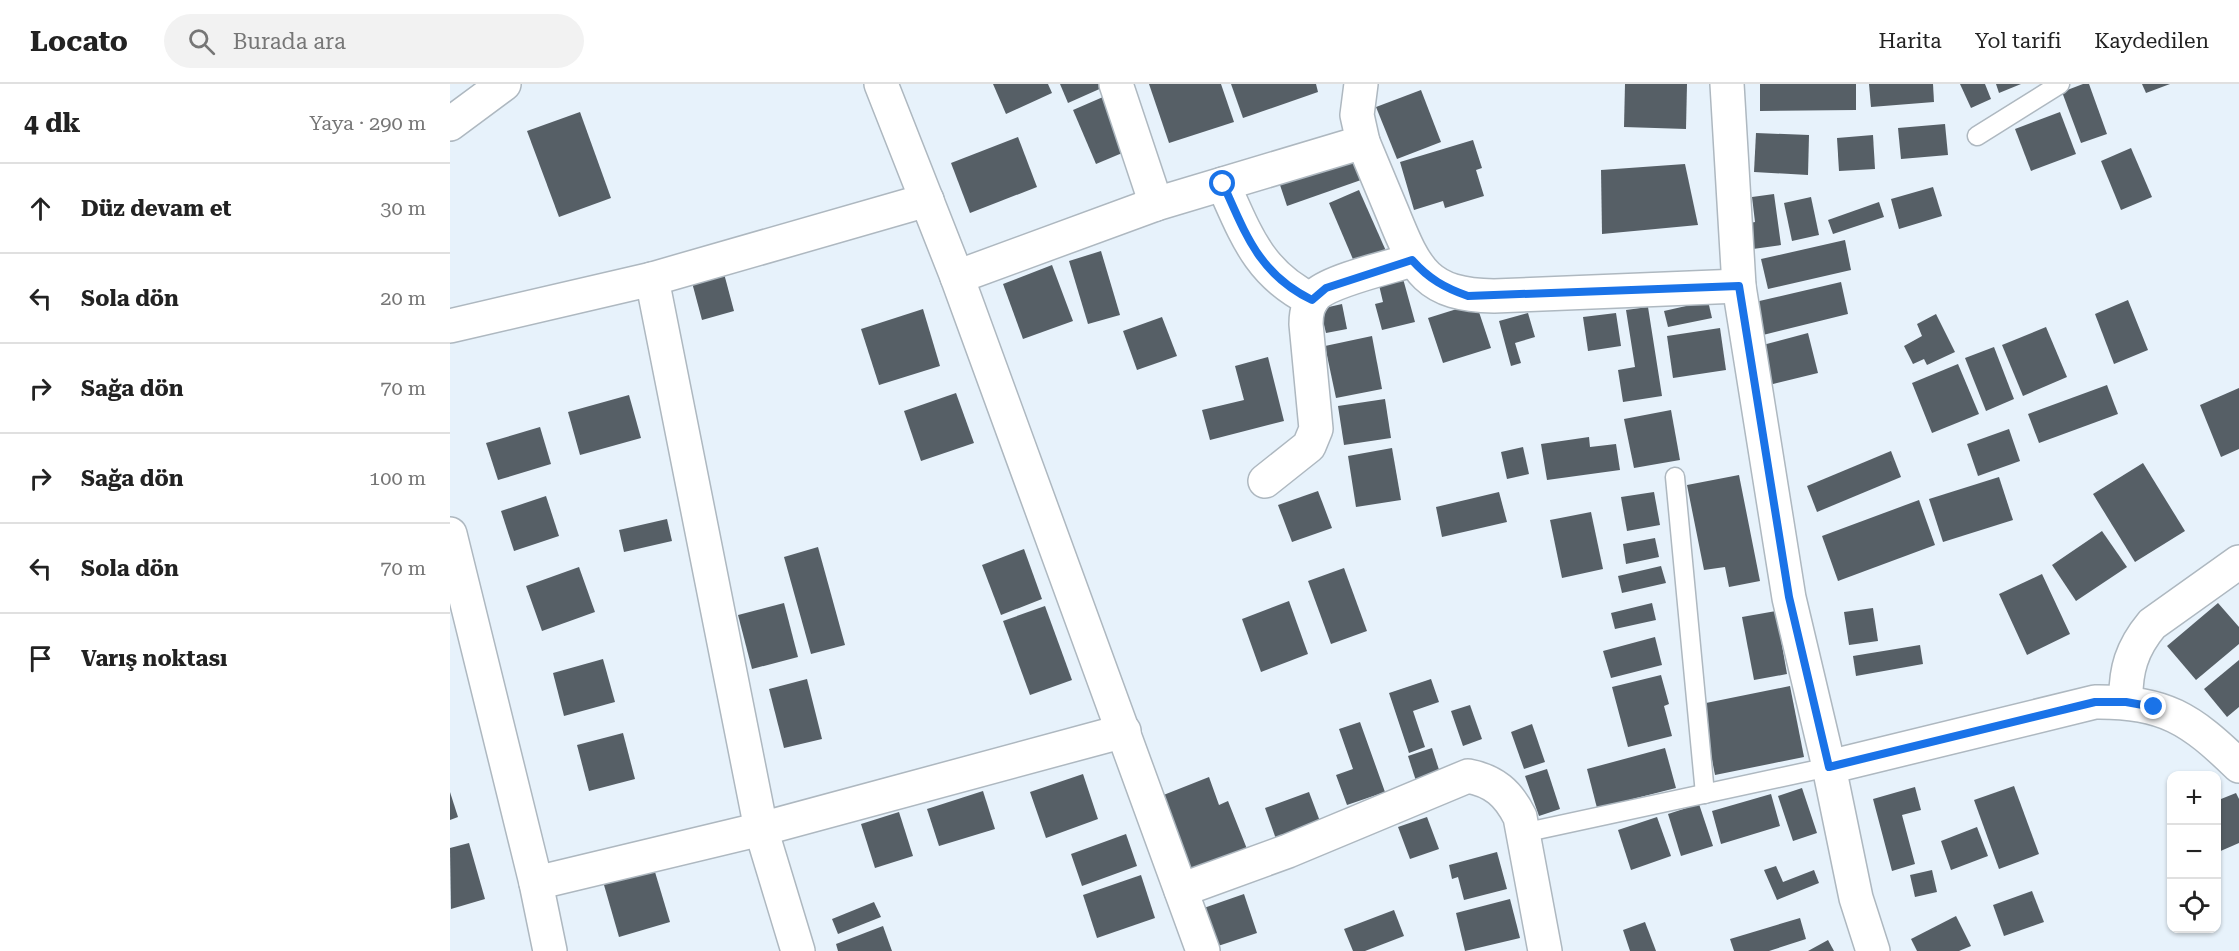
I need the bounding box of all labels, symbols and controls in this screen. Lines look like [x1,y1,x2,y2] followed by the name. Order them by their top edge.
[164,14,584,68] search box
[30,25,128,58] text: Locato
[185,25,218,58] icon: search
[233,29,346,54] text: Burada ara
[1879,29,1942,53] text: Harita
[1975,29,2061,53] text: Yol tarifi
[2094,29,2209,53] text: Kaydedilen
[24,108,80,138] text: 4 dk
[309,111,426,135] text: Yaya · 290 m
[1209,170,1235,196] route start
[24,192,57,225] icon: ahead
[81,196,232,221] text: Düz devam et
[380,196,426,220] text: 30 m
[24,282,57,315] icon: left
[81,286,179,311] text: Sola dön
[380,286,426,310] text: 20 m
[24,372,57,405] icon: right
[81,376,183,401] text: Sağa dön
[380,376,426,400] text: 70 m
[24,462,57,495] icon: right
[81,466,183,491] text: Sağa dön
[369,466,426,490] text: 100 m
[24,552,57,585] icon: left
[81,556,179,581] text: Sola dön
[380,556,426,580] text: 70 m
[24,642,57,675] icon: arrive
[81,646,227,671] text: Varış noktası
[2140,693,2166,719] route end
[2167,771,2221,933] map controls
[2167,771,2221,825] button: +
[2167,825,2221,879] button: −
[2167,879,2221,933] button: locate

